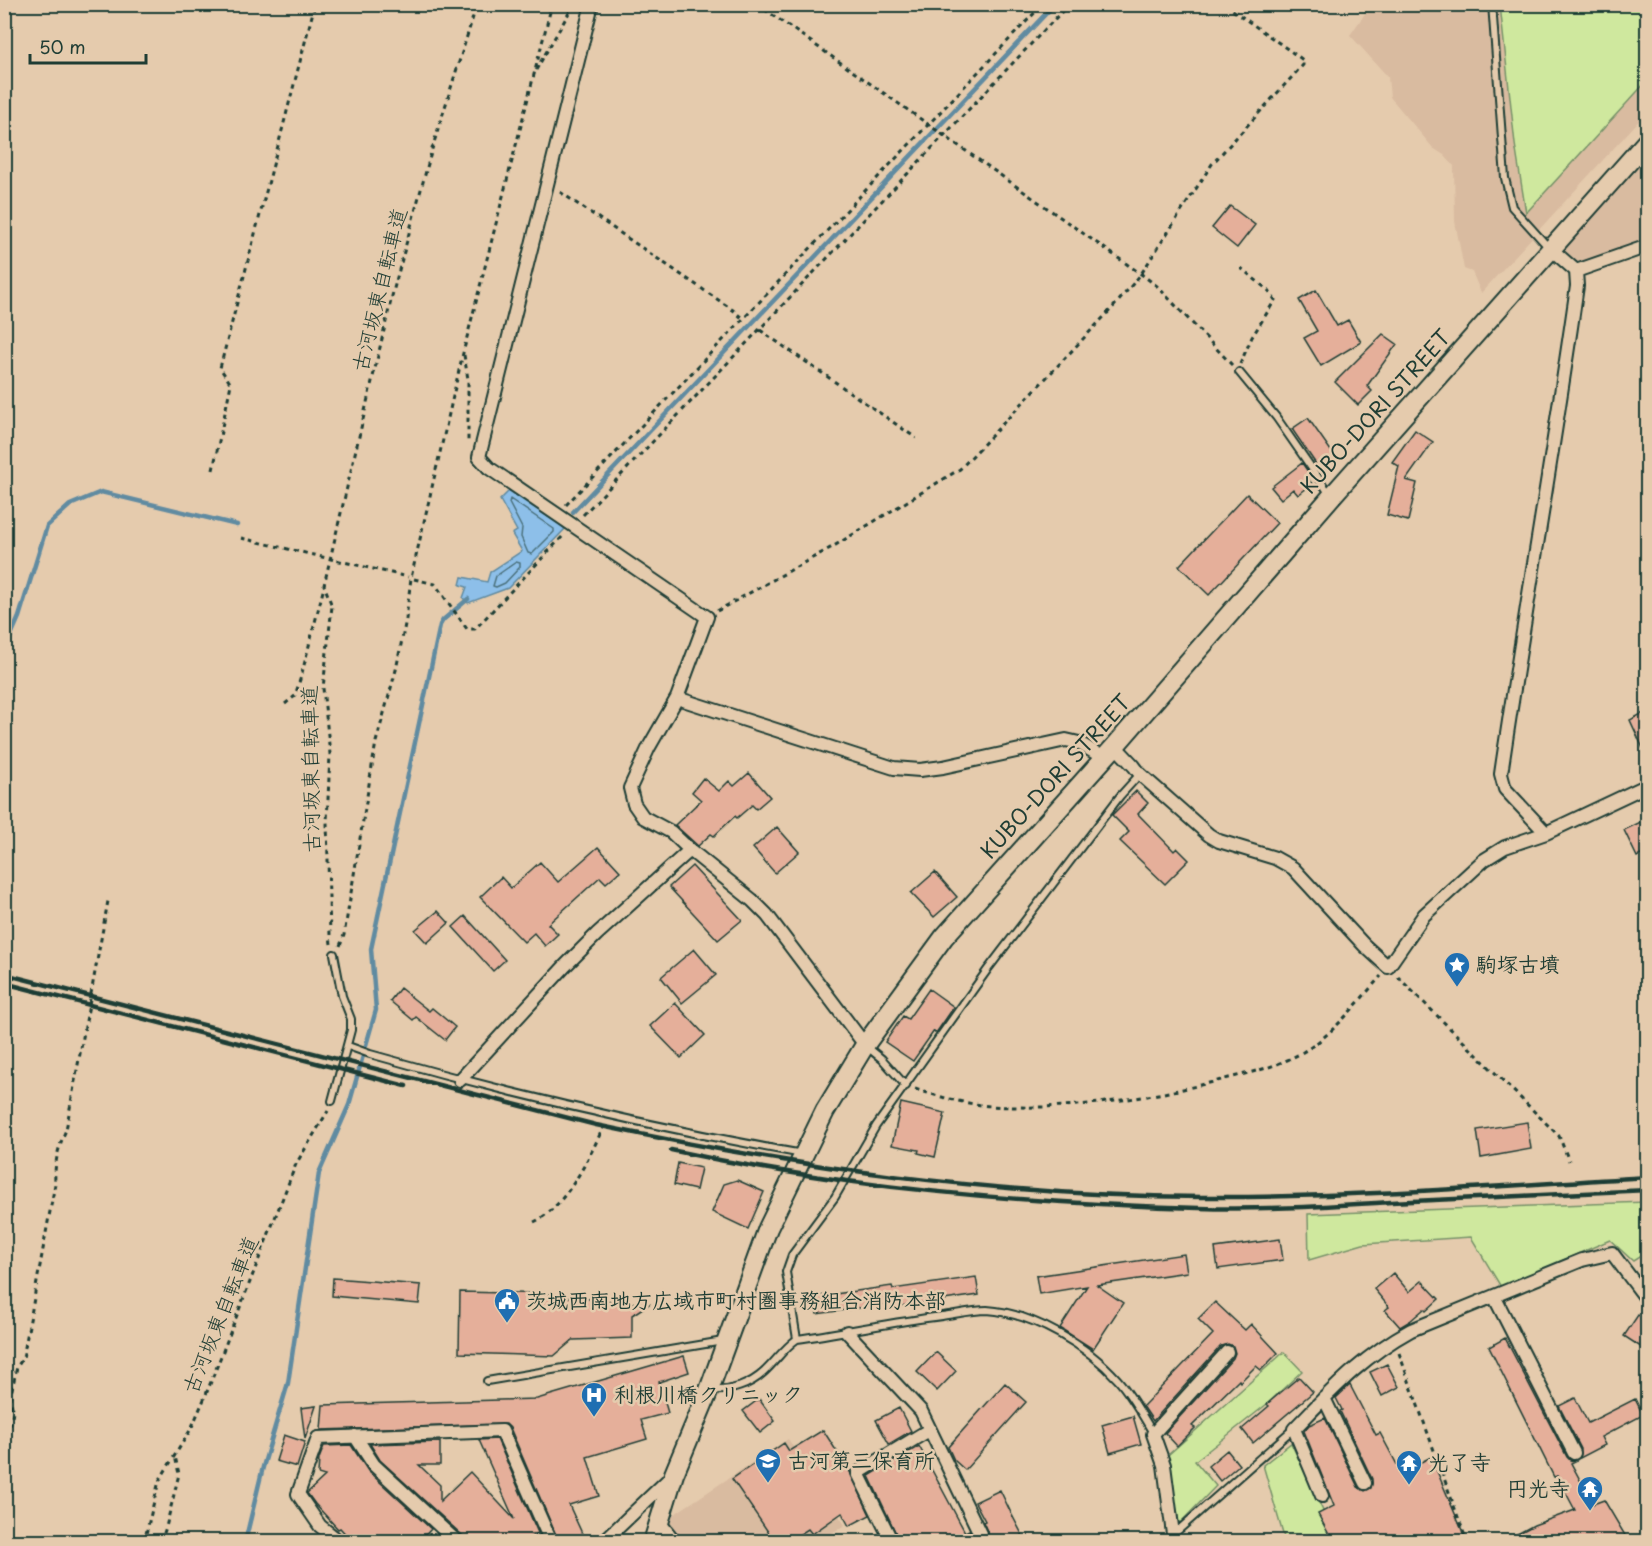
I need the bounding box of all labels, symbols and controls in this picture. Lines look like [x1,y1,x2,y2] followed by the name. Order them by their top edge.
[30,27,146,65] scale bar
[39,33,86,60] text: 50 m
[342,204,414,375] street label: 古河坂東自転車道
[1292,321,1458,500] street label: KUBO-DORI STREET
[292,685,326,853] street label: 古河坂東自転車道
[972,686,1138,865] street label: KUBO-DORI STREET
[1476,947,1560,979] place label: 駒塚古墳
[1442,950,1472,988] place icon: 駒塚古墳
[173,1230,265,1398] street label: 古河坂東自転車道
[526,1283,946,1315] place label: 茨城西南地方広域市町村圏事務組合消防本部
[492,1286,522,1324] public building icon: 茨城西南地方広域市町村圏事務組合消防本部
[614,1377,803,1409] place label: 利根川橋クリニック
[579,1380,609,1418] hospital icon: 利根川橋クリニック
[788,1443,935,1475] place label: 古河第三保育所
[1428,1445,1491,1477] place label: 光了寺
[753,1446,783,1484] school or university icon: 古河第三保育所
[1394,1448,1424,1486] temple icon: 光了寺
[1507,1471,1570,1503] place label: 円光寺
[1575,1474,1605,1512] temple icon: 円光寺

